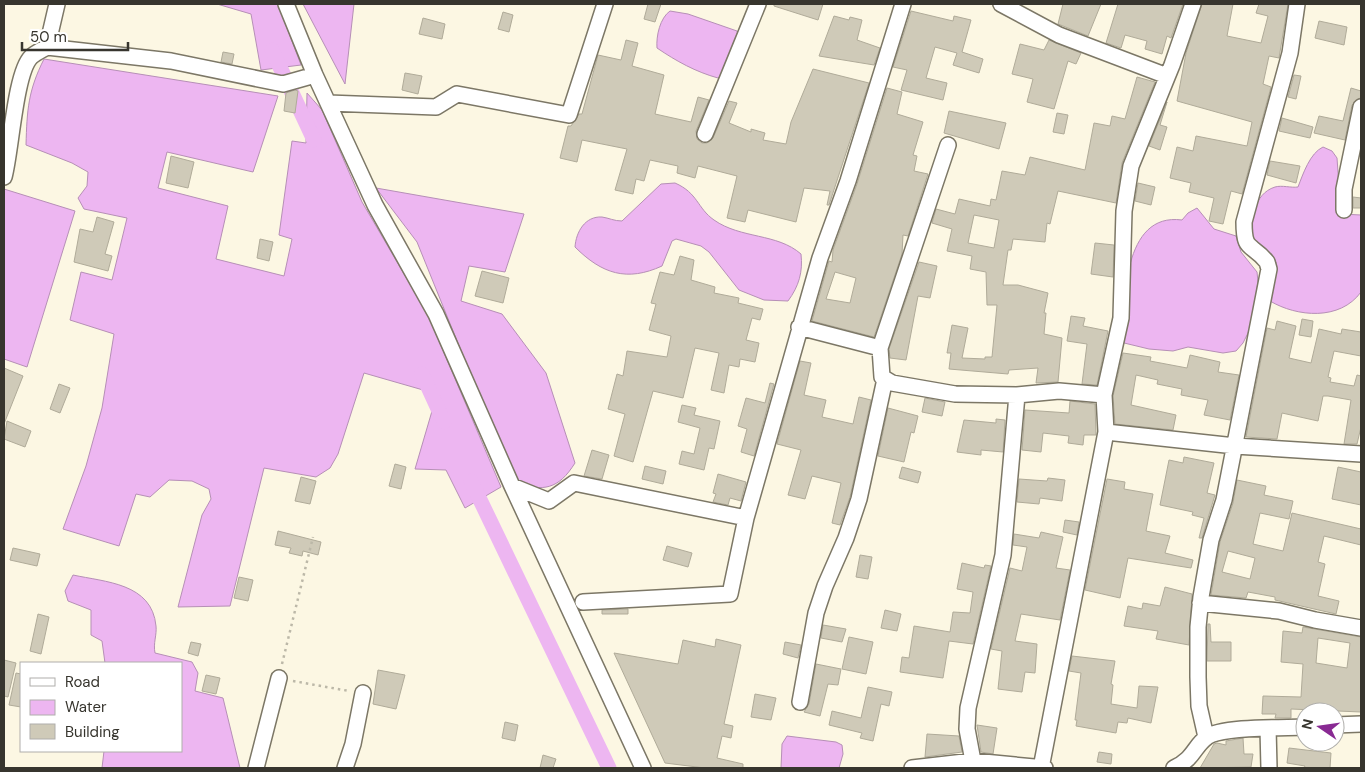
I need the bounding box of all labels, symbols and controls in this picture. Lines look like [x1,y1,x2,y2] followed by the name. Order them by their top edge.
[22,20,129,52] scale bar
[30,27,67,47] text: 50 m
[20,662,182,752] legend
[65,672,100,692] text: Road
[65,697,107,717] text: Water
[1295,702,1345,752] north arrow
[1297,717,1317,731] text: N
[65,722,120,742] text: Building

